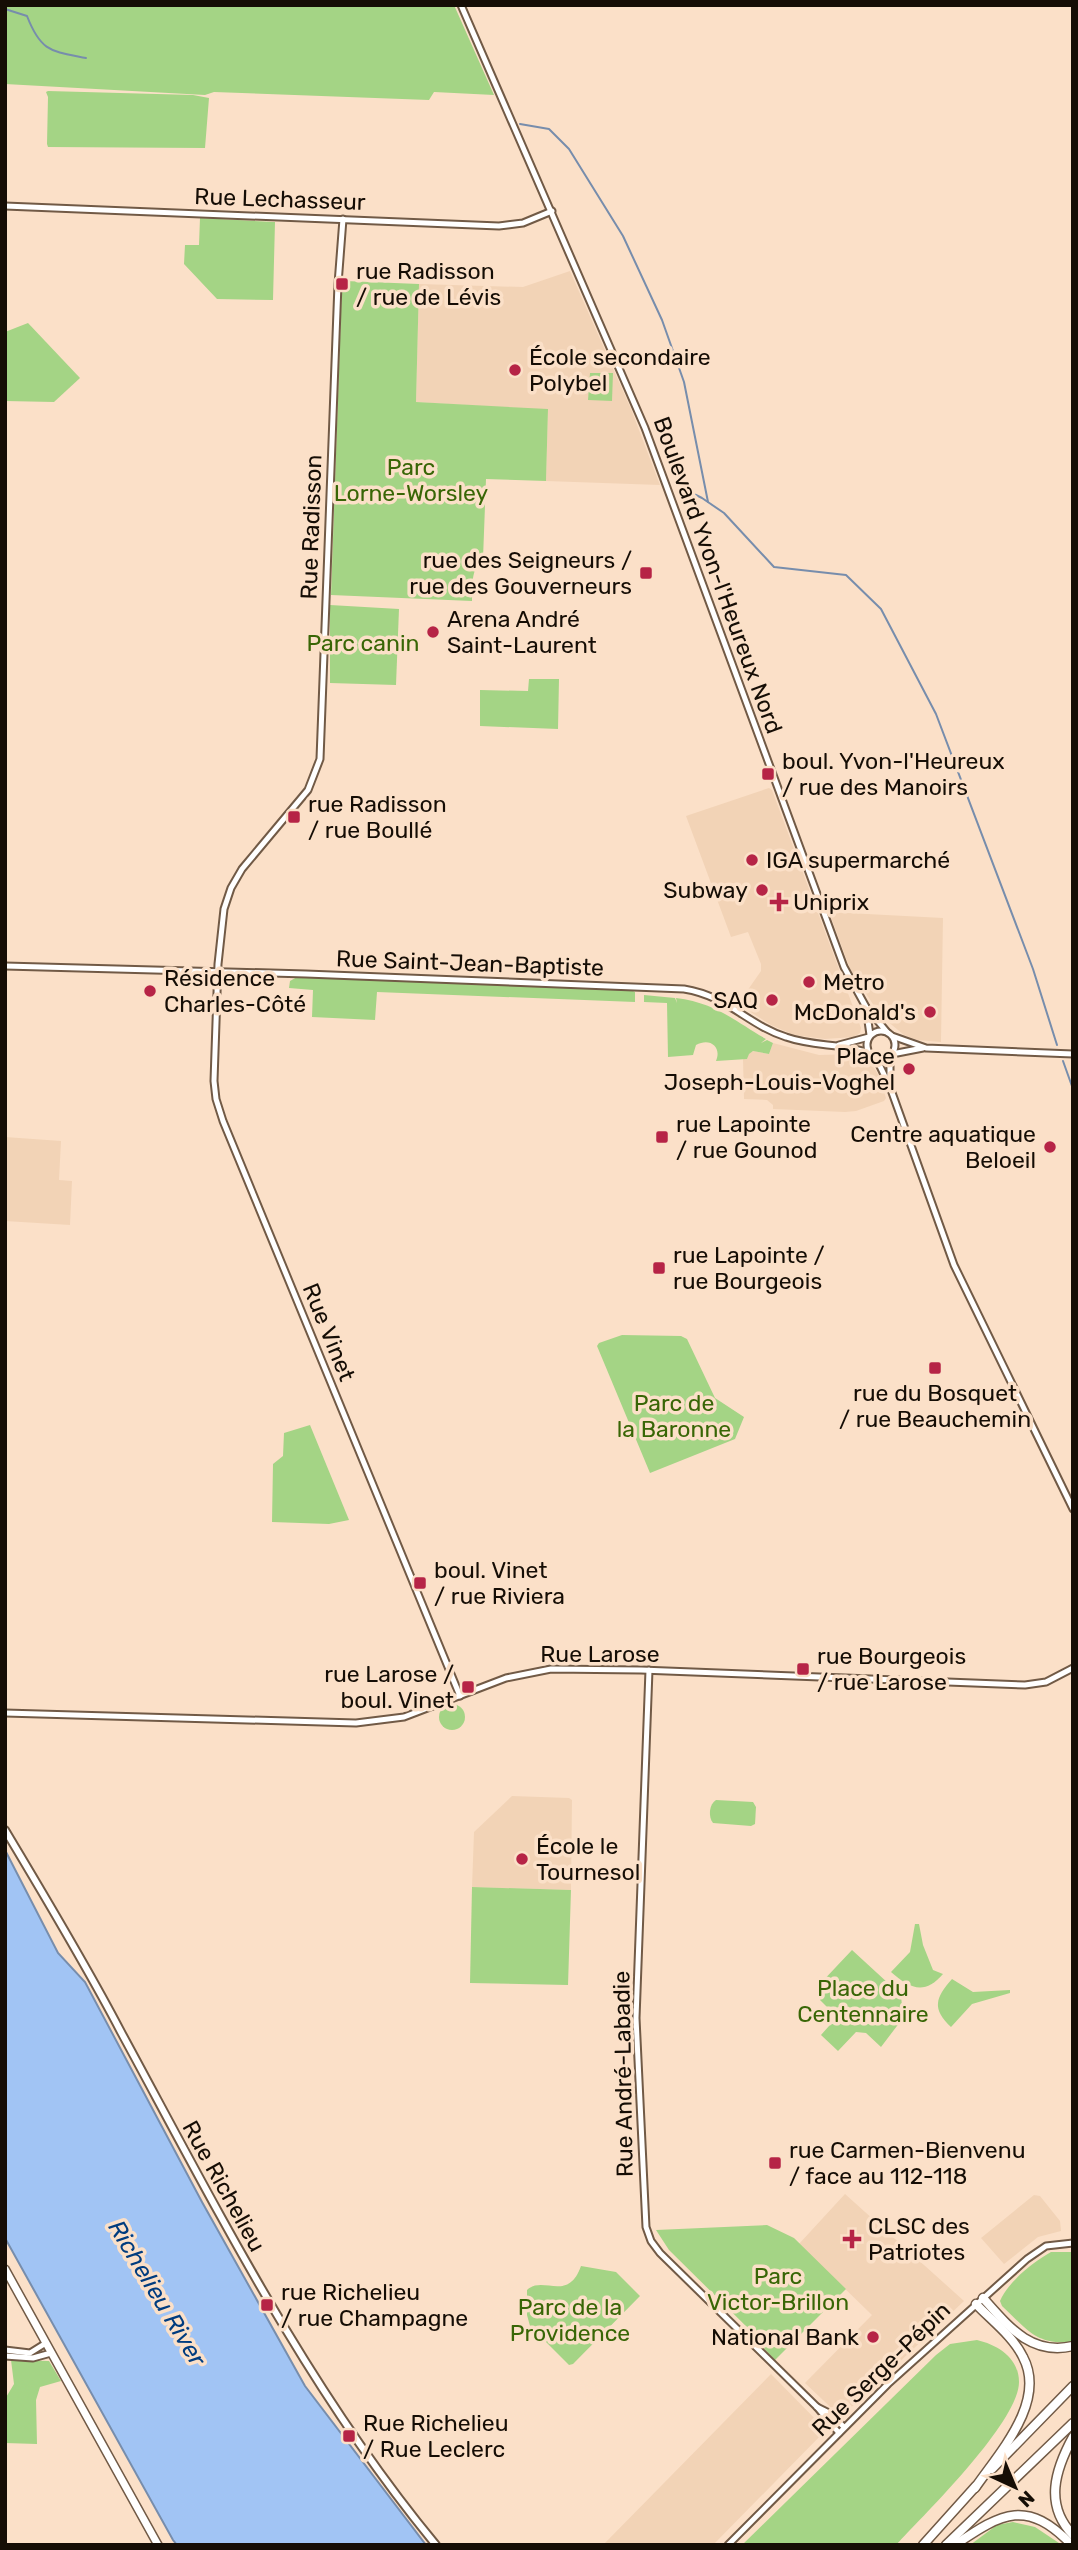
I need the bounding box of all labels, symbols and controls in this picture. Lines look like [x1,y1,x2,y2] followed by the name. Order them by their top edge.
[194,182,366,216] street label: Rue Lechasseur
[356,257,501,311] place label: rue Radisson / rue de Lévis
[334,276,350,292] marker: rue Radisson / rue de Lévis
[529,343,711,397] place label: École secondaire Polybel
[507,362,523,378] marker: École secondaire Polybel
[648,413,788,737] street label: Boulevard Yvon-l'Heureux Nord
[334,453,489,507] park label: Parc Lorne-Worsley
[294,454,328,600] street label: Rue Radisson
[409,546,632,600] place label: rue des Seigneurs / rue des Gouverneurs
[638,565,654,581] marker: rue des Seigneurs / rue des Gouverneurs
[447,605,597,659] place label: Arena André Saint-Laurent
[425,624,441,640] marker: Arena André Saint-Laurent
[307,629,419,657] park label: Parc canin
[782,747,1005,801] place label: boul. Yvon-l'Heureux / rue des Manoirs
[760,766,776,782] marker: boul. Yvon-l'Heureux / rue des Manoirs
[308,790,447,844] place label: rue Radisson / rue Boullé
[286,809,302,825] marker: rue Radisson / rue Boullé
[766,846,950,874] place label: IGA supermarché
[744,852,760,868] marker: IGA supermarché
[663,876,748,904] place label: Subway
[754,882,770,898] marker: Subway
[793,888,869,916] place label: Uniprix
[771,894,787,910] marker: Uniprix
[335,944,605,982] street label: Rue Saint-Jean-Baptiste
[164,964,306,1018] place label: Résidence Charles-Côté
[823,968,885,996] place label: Metro
[801,974,817,990] marker: Metro
[142,983,158,999] marker: Résidence Charles-Côté
[713,986,758,1014] place label: SAQ
[764,992,780,1008] marker: SAQ
[794,998,916,1026] place label: McDonald's
[922,1004,938,1020] marker: McDonald's
[664,1042,895,1096] place label: Place Joseph-Louis-Voghel
[901,1061,917,1077] marker: Place Joseph-Louis-Voghel
[676,1110,817,1164] place label: rue Lapointe / rue Gounod
[850,1120,1036,1174] place label: Centre aquatique Beloeil
[654,1129,670,1145] marker: rue Lapointe / rue Gounod
[1042,1139,1058,1155] marker: Centre aquatique Beloeil
[673,1241,825,1295] place label: rue Lapointe / rue Bourgeois
[651,1260,667,1276] marker: rue Lapointe / rue Bourgeois
[297,1279,361,1385] street label: Rue Vinet
[927,1360,943,1376] marker: rue du Bosquet / rue Beauchemin
[839,1379,1031,1433] place label: rue du Bosquet / rue Beauchemin
[617,1389,731,1443] park label: Parc de la Baronne
[434,1556,565,1610] place label: boul. Vinet / rue Riviera
[412,1575,428,1591] marker: boul. Vinet / rue Riviera
[540,1640,660,1668] street label: Rue Larose
[817,1642,966,1696] place label: rue Bourgeois / rue Larose
[324,1660,454,1714] place label: rue Larose / boul. Vinet
[795,1661,811,1677] marker: rue Bourgeois / rue Larose
[460,1679,476,1695] marker: rue Larose / boul. Vinet
[536,1832,640,1886] place label: École le Tournesol
[514,1851,530,1867] marker: École le Tournesol
[607,1971,639,2177] street label: Rue André-Labadie
[797,1974,929,2028] park label: Place du Centennaire
[176,2116,272,2256] street label: Rue Richelieu
[789,2136,1025,2190] place label: rue Carmen-Bienvenu / face au 112-118
[767,2155,783,2171] marker: rue Carmen-Bienvenu / face au 112-118
[868,2212,970,2266] place label: CLSC des Patriotes
[102,2215,212,2372] water label: Richelieu River
[842,2229,862,2249] marker: CLSC des Patriotes
[707,2262,849,2316] park label: Parc Victor-Brillon
[281,2278,468,2332] place label: rue Richelieu / rue Champagne
[510,2293,630,2347] park label: Parc de la Providence
[806,2296,956,2442] street label: Rue Serge-Pépin
[259,2297,275,2313] marker: rue Richelieu / rue Champagne
[711,2323,859,2351] place label: National Bank
[865,2329,881,2345] marker: National Bank
[363,2409,509,2463] place label: Rue Richelieu / Rue Leclerc
[341,2428,357,2444] marker: Rue Richelieu / Rue Leclerc
[980,2452,1050,2522] north arrow
[1014,2486,1039,2512] text: N

